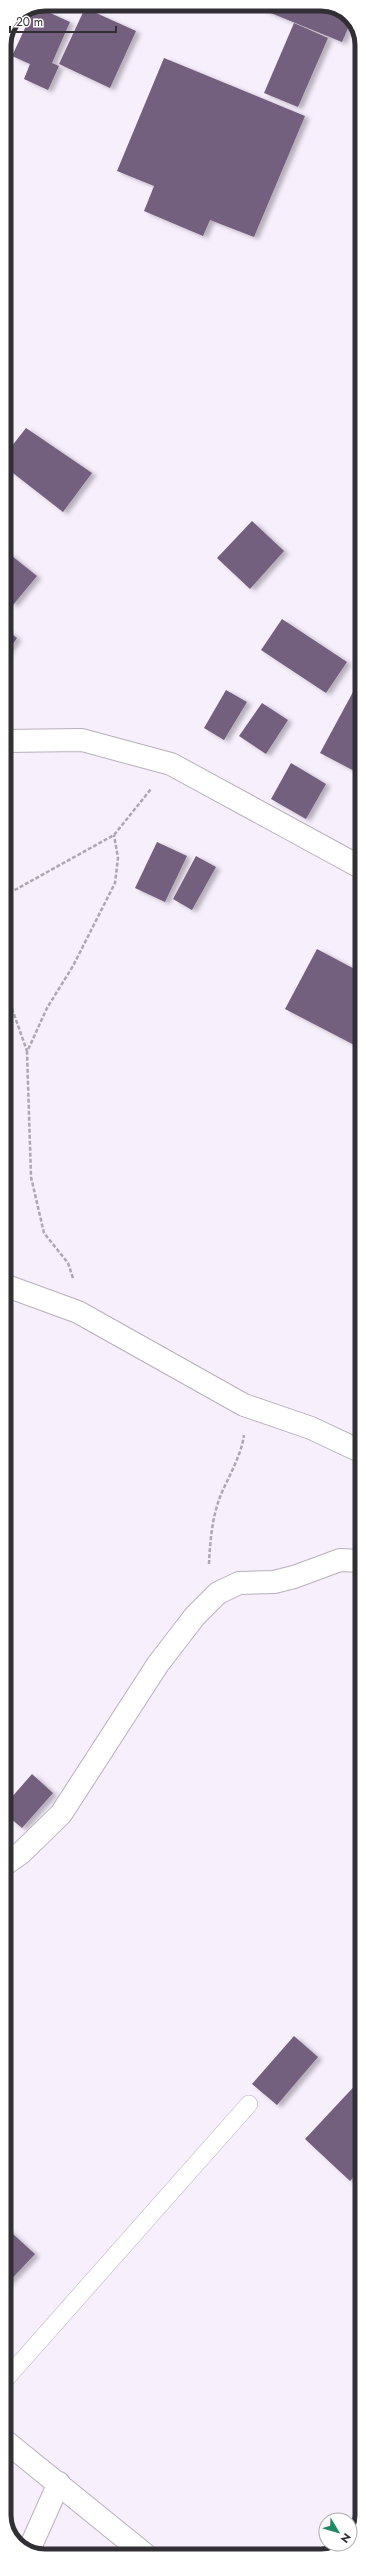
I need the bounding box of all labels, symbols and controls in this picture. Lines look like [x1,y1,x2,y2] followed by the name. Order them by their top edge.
[10,8,116,34] scale bar
[16,13,43,31] text: 20 m
[318,2512,358,2552] north arrow
[337,2530,355,2547] text: N

